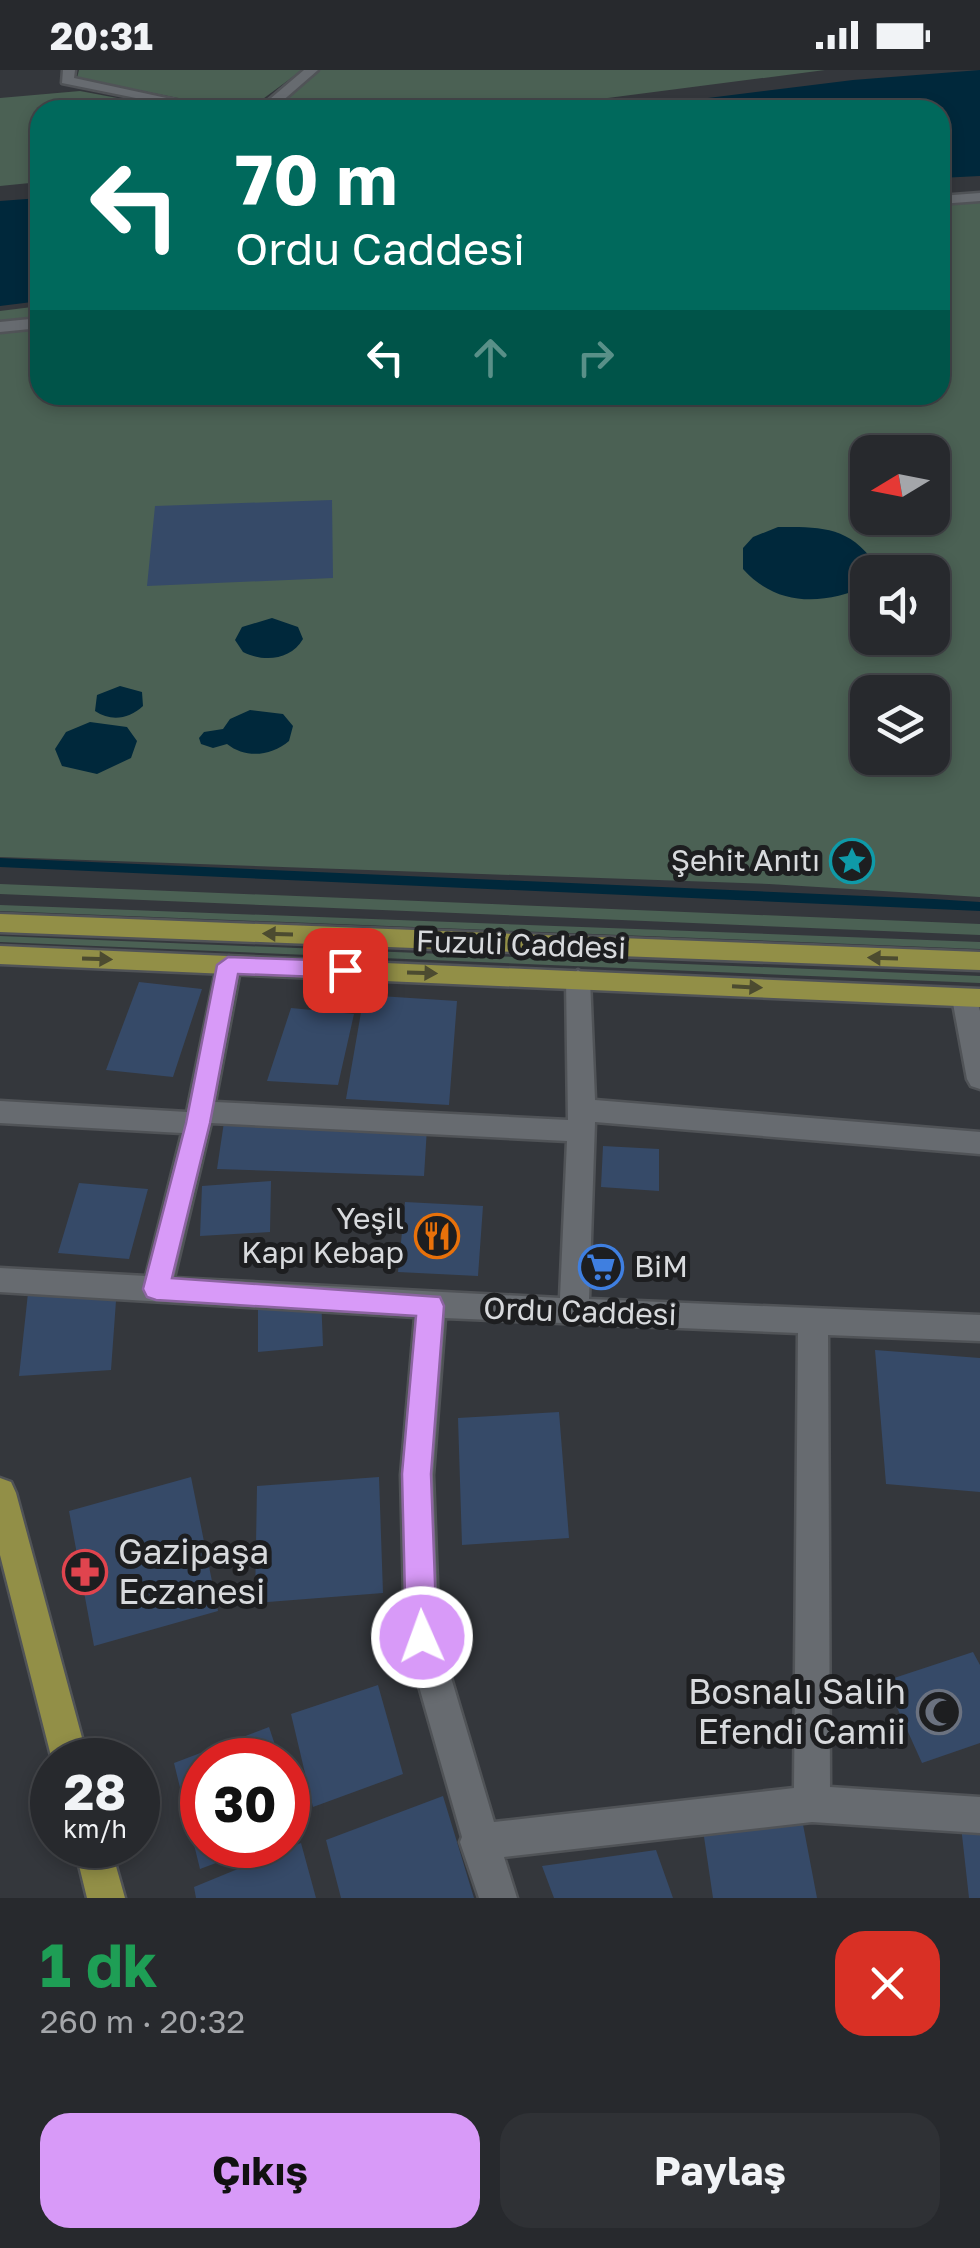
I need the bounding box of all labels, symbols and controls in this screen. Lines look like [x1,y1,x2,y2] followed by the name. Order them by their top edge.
[50,13,153,58] text: 20:31
[235,136,397,220] text: 70 m
[70,140,200,270] icon: left
[235,221,525,275] text: Ordu Caddesi
[358,330,413,385] icon: left
[463,330,518,385] icon: ahead
[568,330,623,385] icon: right
[850,435,950,535] north arrow
[850,435,950,775] map controls
[850,555,950,655] button: sound
[850,675,950,775] button: layers
[829,838,875,884] place icon: Şehit Anıtı
[671,842,820,878] place label: Şehit Anıtı
[415,922,627,966] street label: Fuzuli Caddesi
[262,925,294,941] one-way arrow
[303,928,388,1013] pin
[318,943,373,998] icon: arrive
[866,949,898,965] one-way arrow
[82,951,114,967] one-way arrow
[407,965,439,981] one-way arrow
[731,980,763,996] one-way arrow
[241,1200,404,1270] place label: Yeşil Kapı Kebap
[414,1213,460,1259] restaurant icon: Yeşil Kapı Kebap
[578,1244,624,1290] supermarket icon: BiM
[634,1248,688,1284] place label: BiM
[483,1290,677,1332] street label: Ordu Caddesi
[118,1530,269,1612] place label: Gazipaşa Eczanesi
[62,1549,108,1595] pharmacy icon: Gazipaşa Eczanesi
[370,1585,474,1689] position arrow
[688,1670,906,1752] place label: Bosnalı Salih Efendi Camii
[916,1689,962,1735] mosque icon: Bosnalı Salih Efendi Camii
[180,1738,310,1868] speed limit sign: 30
[64,1761,126,1821] text: 28
[63,1813,127,1844] text: km/h
[40,1928,158,2000] text: 1 dk
[835,1931,940,2036] button: close
[40,2002,245,2040] text: 260 m · 20:32
[40,2113,480,2228] button: Çıkış
[500,2113,940,2228] button: Paylaş

